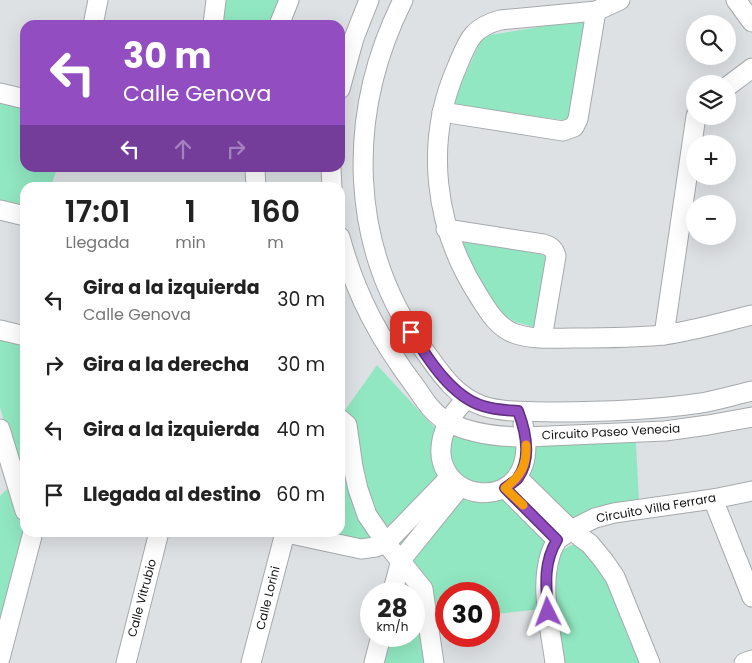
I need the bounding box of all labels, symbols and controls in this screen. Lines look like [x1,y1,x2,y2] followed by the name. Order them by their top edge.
[686,15,736,245] map controls
[686,15,736,65] button: search
[123,31,211,80] text: 30 m
[40,40,105,105] icon: left
[686,75,736,125] button: layers
[123,78,271,109] text: Calle Genova
[116,135,144,163] icon: left
[169,135,197,163] icon: ahead
[222,135,250,163] icon: right
[686,135,736,185] button: +
[65,190,130,233] text: 17:01
[185,190,196,233] text: 1
[251,190,300,233] text: 160
[686,195,736,245] button: −
[66,231,130,254] text: Llegada
[175,231,206,254] text: min
[267,231,284,254] text: m
[83,274,260,301] text: Gira a la izquierda
[40,286,68,314] icon: left
[277,286,325,313] text: 30 m
[83,303,191,326] text: Calle Genova
[390,311,432,353] pin
[397,318,425,346] icon: arrive
[40,351,68,379] icon: right
[83,351,249,378] text: Gira a la derecha
[277,351,325,378] text: 30 m
[40,416,68,444] icon: left
[83,416,260,443] text: Gira a la izquierda
[276,416,325,443] text: 40 m
[541,419,681,444] street label: Circuito Paseo Venecia
[40,481,68,509] icon: arrive
[83,481,261,508] text: Llegada al destino
[276,481,325,508] text: 60 m
[595,489,717,526] street label: Circuito Villa Ferrara
[123,557,160,639] street label: Calle Vitrubio
[251,564,284,631] street label: Calle Lorini
[435,582,500,647] speed limit sign: 30
[521,585,573,637] position arrow
[377,591,408,626] text: 28
[377,618,408,635] text: km/h

